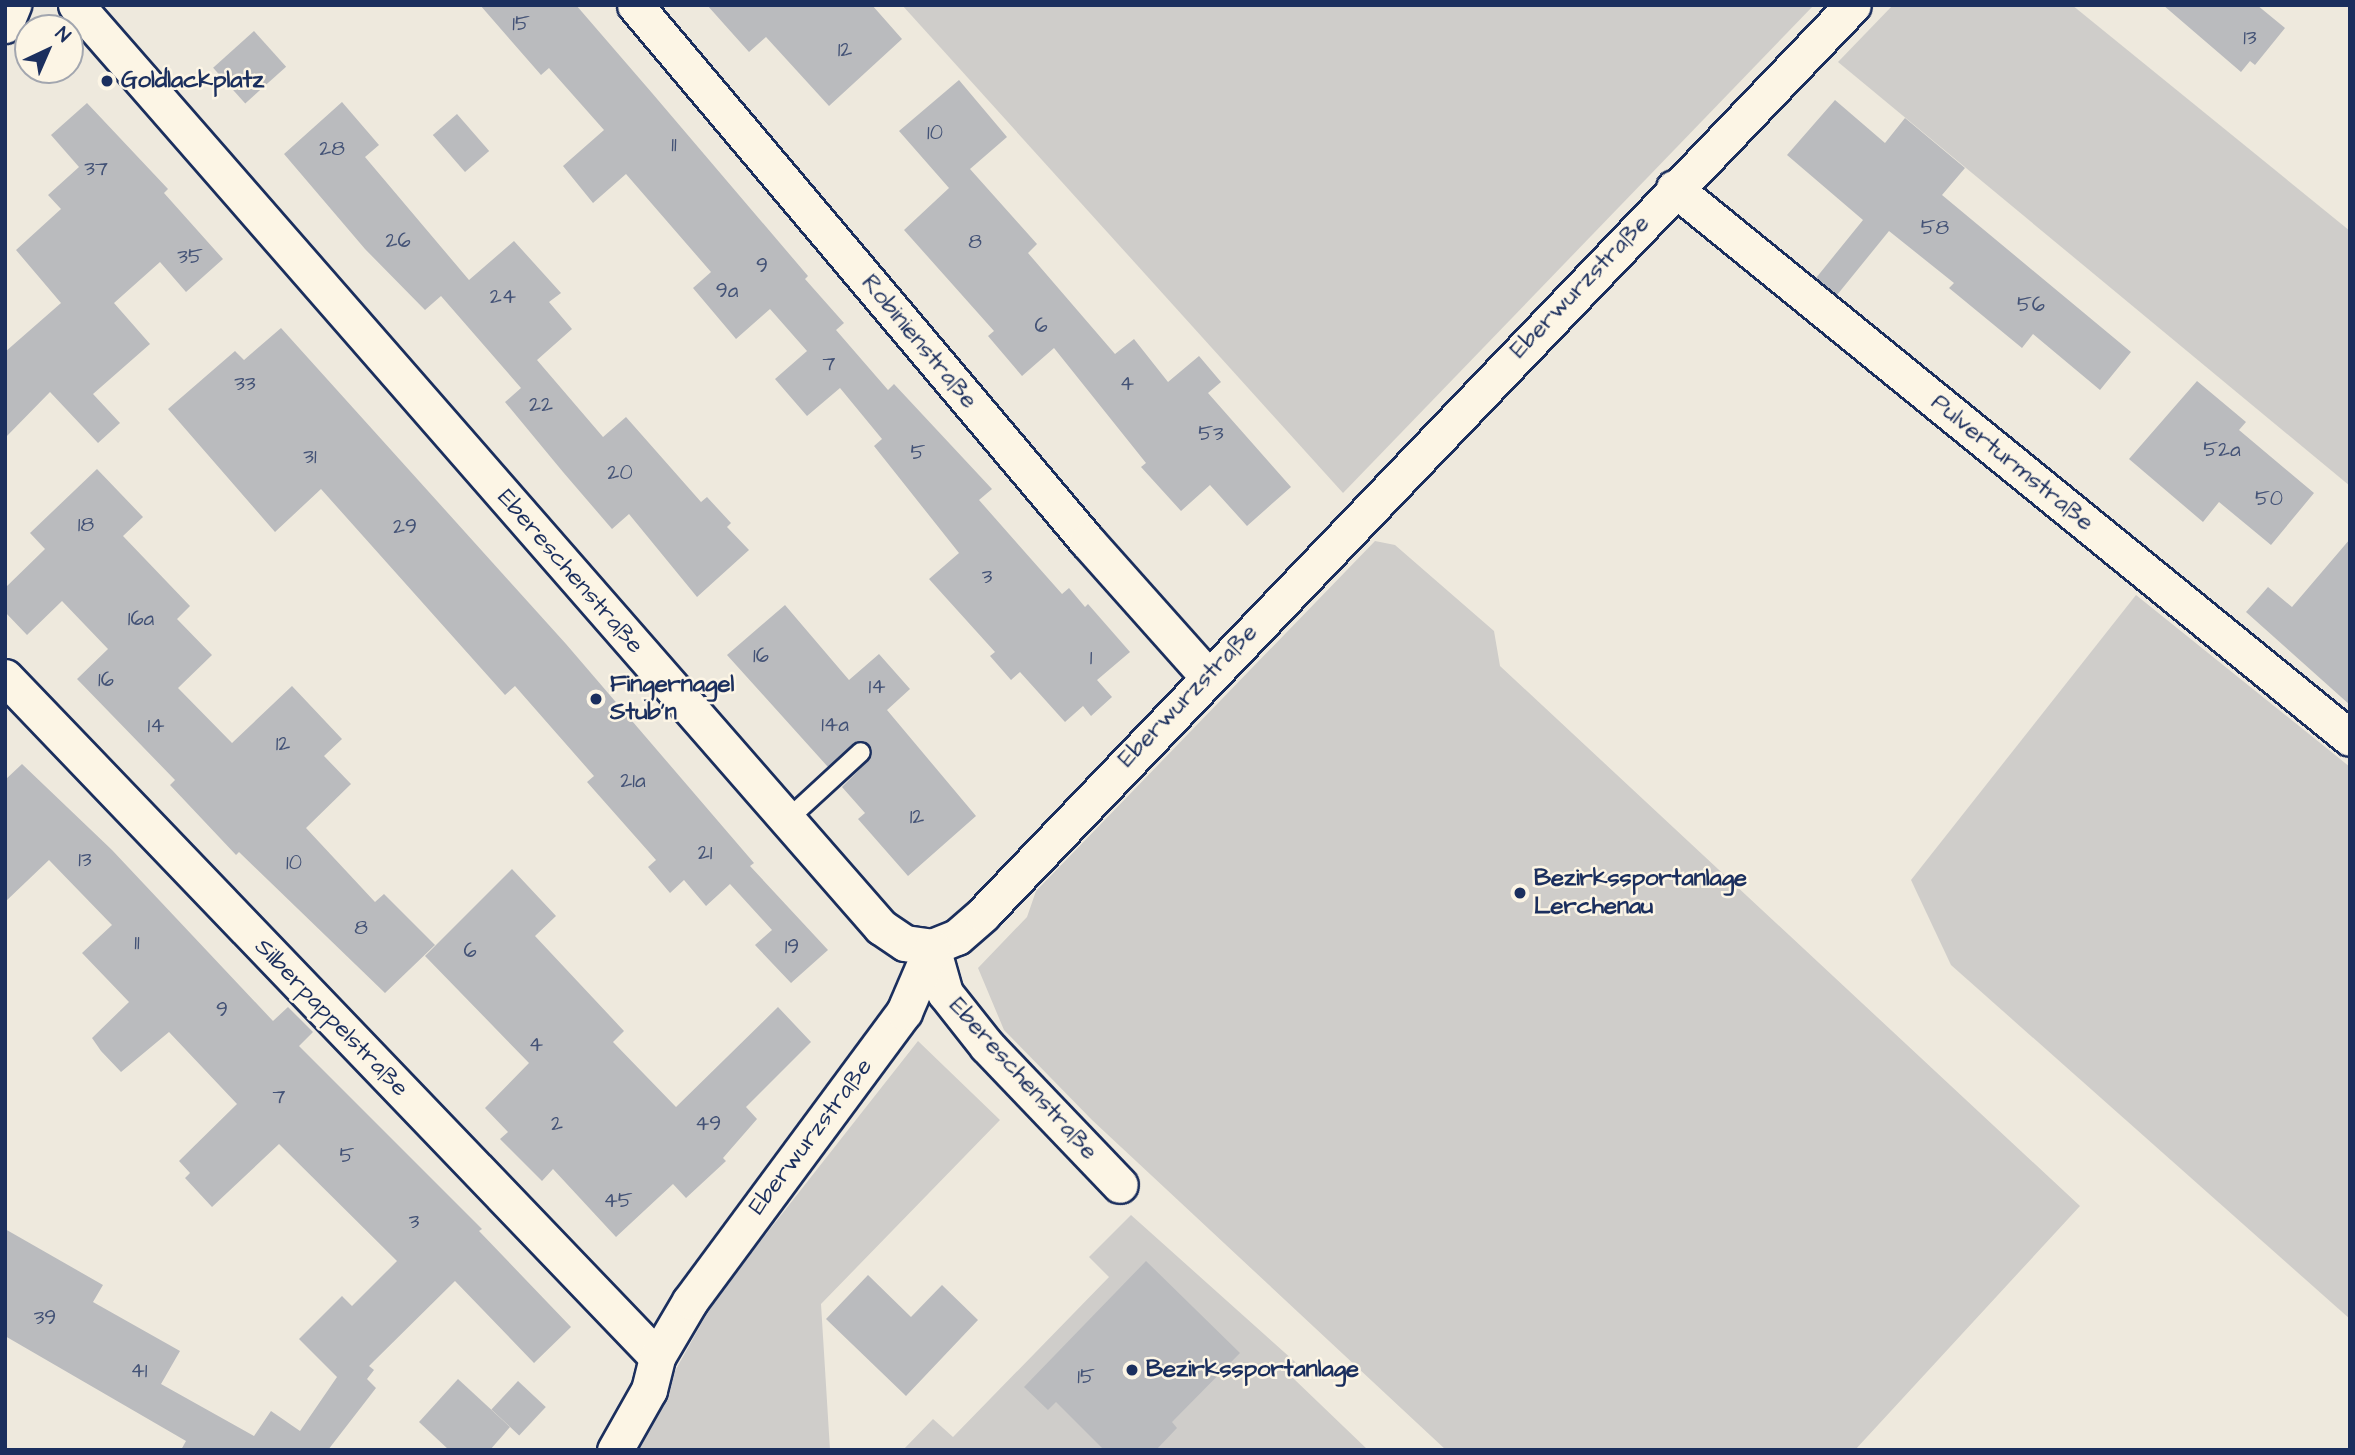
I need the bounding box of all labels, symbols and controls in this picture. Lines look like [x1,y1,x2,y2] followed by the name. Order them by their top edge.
[512,11,530,37] house number: 15
[14,14,84,84] north arrow
[49,21,76,49] text: N
[2243,25,2257,51] house number: 13
[838,37,852,63] house number: 12
[121,67,264,95] place label: Goldlackplatz
[99,73,115,89] marker: Goldlackplatz
[927,120,943,146] house number: 10
[671,132,677,158] house number: 11
[319,136,345,162] house number: 28
[84,156,108,182] house number: 37
[1504,209,1656,365] street label: Eberwurzstraße
[1921,215,1949,241] house number: 58
[385,228,411,254] house number: 26
[968,229,982,255] house number: 8
[177,244,203,270] house number: 35
[756,253,768,279] house number: 9
[855,269,983,415] street label: Robinienstraße
[716,278,738,304] house number: 9a
[490,284,516,310] house number: 24
[2017,292,2045,318] house number: 56
[1034,313,1048,339] house number: 6
[823,351,835,377] house number: 7
[234,371,256,397] house number: 33
[1120,371,1134,397] house number: 4
[1925,389,2099,537] street label: Pulverturmstraße
[529,392,553,418] house number: 22
[1198,421,1224,447] house number: 53
[2203,437,2241,463] house number: 52a
[911,440,925,466] house number: 5
[303,444,317,470] house number: 31
[607,460,633,486] house number: 20
[491,484,649,660] street label: Ebereschenstraße
[2255,486,2283,512] house number: 50
[78,512,94,538] house number: 18
[393,514,417,540] house number: 29
[982,564,992,590] house number: 3
[128,606,154,632] house number: 16a
[1112,618,1264,774] street label: Eberwurzstraße
[753,643,769,669] house number: 16
[1090,645,1092,671] house number: 1
[98,667,114,693] house number: 16
[610,671,734,727] place label: Fingernagel Stub'n
[869,674,885,700] house number: 14
[588,691,604,707] marker: Fingernagel Stub'n
[821,712,849,738] house number: 14a
[148,713,164,739] house number: 14
[276,731,290,757] house number: 12
[620,768,646,794] house number: 21a
[910,804,924,830] house number: 12
[698,840,712,866] house number: 21
[78,847,92,873] house number: 13
[286,850,302,876] house number: 10
[1534,865,1747,921] place label: Bezirkssportanlage Lerchenau
[1512,885,1528,901] marker: Bezirkssportanlage Lerchenau
[354,915,368,941] house number: 8
[134,930,140,956] house number: 11
[248,933,414,1103] street label: Silberpappelstraße
[785,934,799,960] house number: 19
[463,938,477,964] house number: 6
[943,992,1103,1166] street label: Ebereschenstraße
[216,997,228,1023] house number: 9
[529,1032,543,1058] house number: 4
[743,1053,879,1221] street label: Eberwurzstraße
[273,1084,285,1110] house number: 7
[551,1111,563,1137] house number: 2
[695,1111,721,1137] house number: 49
[340,1143,354,1169] house number: 5
[603,1188,633,1214] house number: 45
[409,1209,419,1235] house number: 3
[34,1305,56,1331] house number: 39
[1146,1356,1359,1384] place label: Bezirkssportanlage
[131,1358,147,1384] house number: 41
[1124,1362,1140,1378] marker: Bezirkssportanlage
[1077,1364,1095,1390] house number: 15

